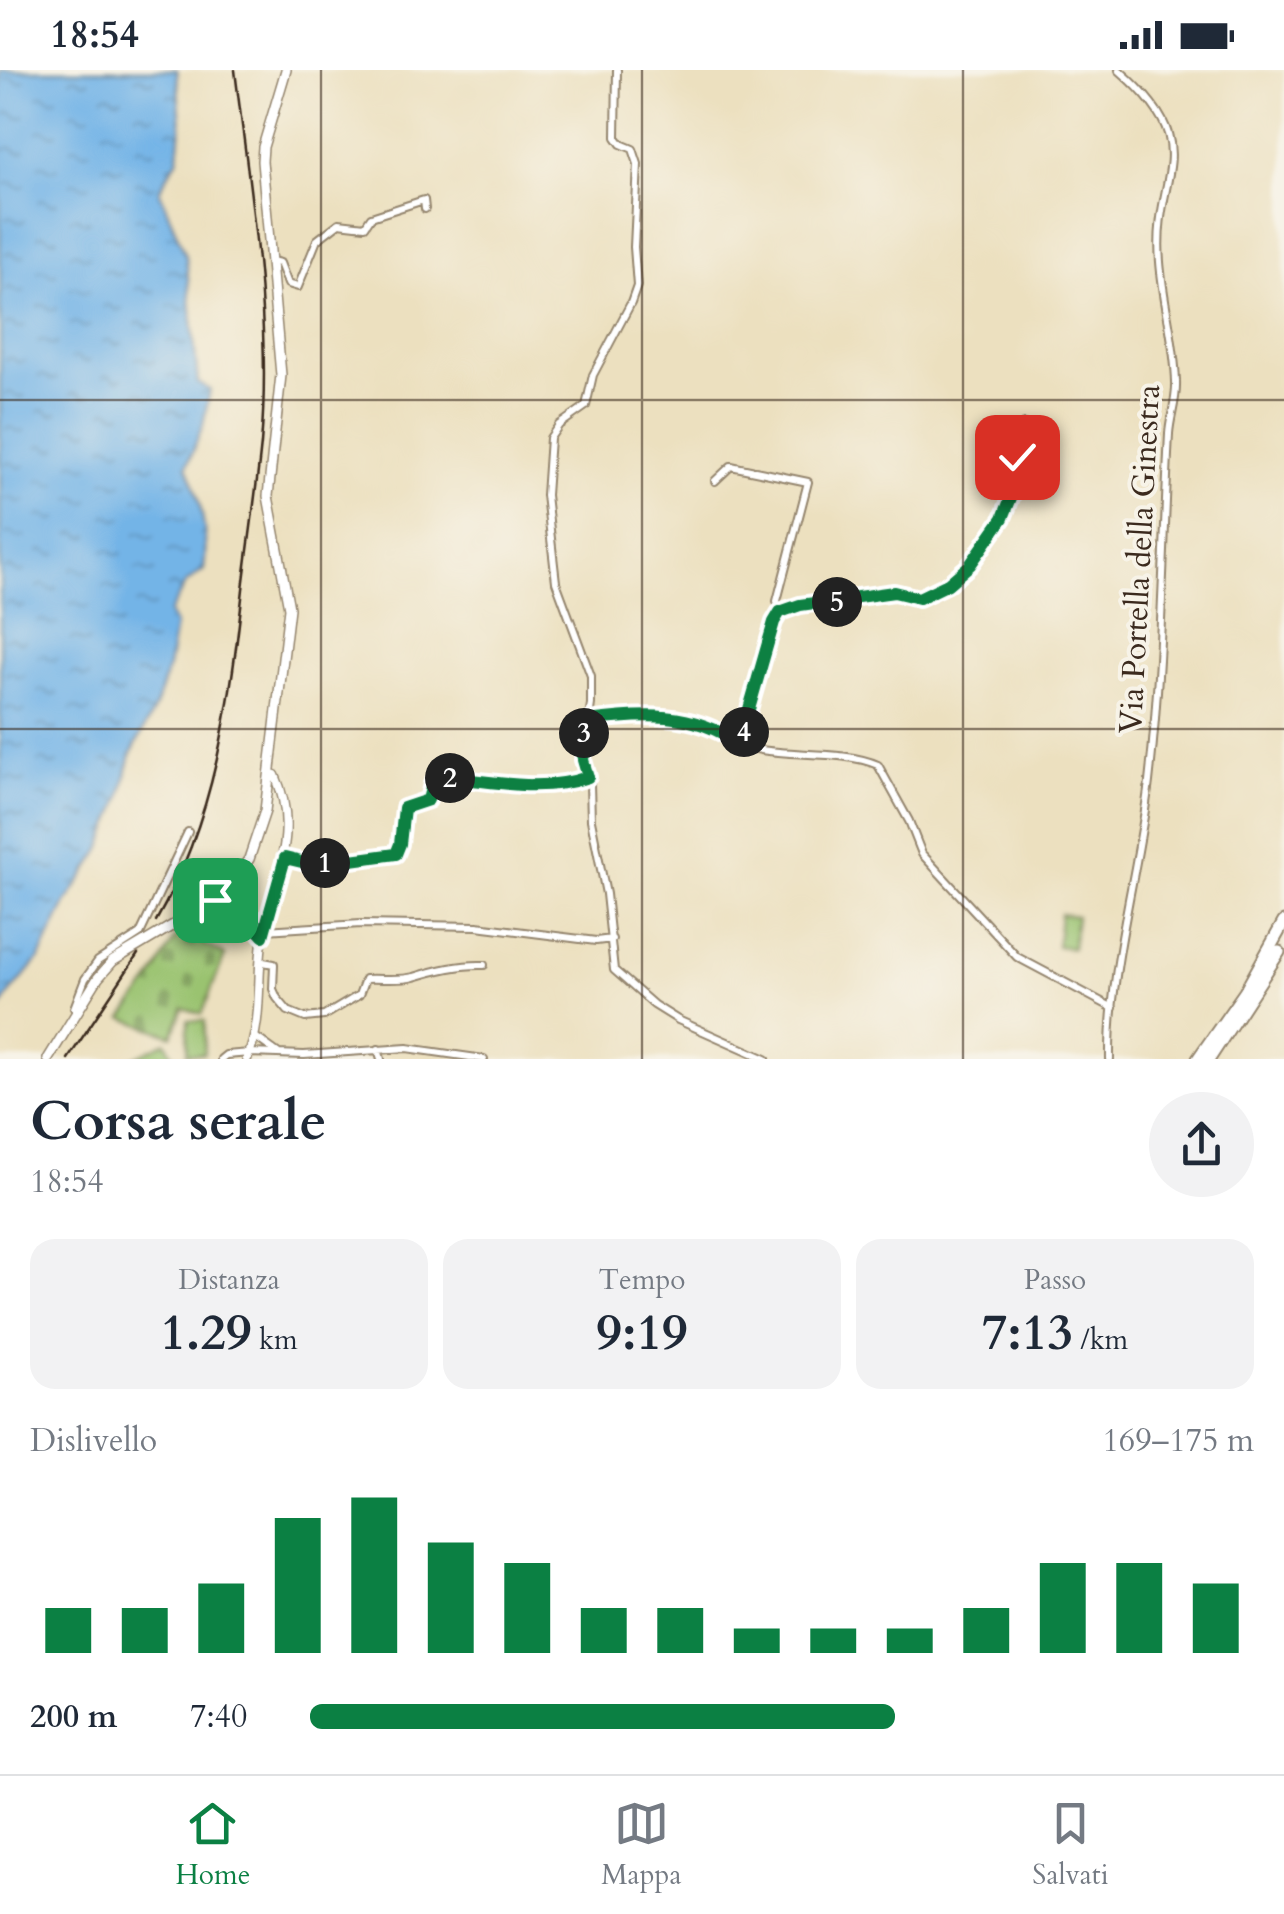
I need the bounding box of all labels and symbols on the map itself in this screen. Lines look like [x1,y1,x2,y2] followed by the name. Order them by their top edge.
[1109,383,1171,735] street label: Via Portella della Ginestra
[975,415,1060,500] pin
[812,577,862,627] pin: 5
[719,707,769,757] pin: 4
[559,708,609,758] pin: 3
[425,753,475,803] pin: 2
[300,838,350,888] pin: 1
[173,858,258,943] pin

